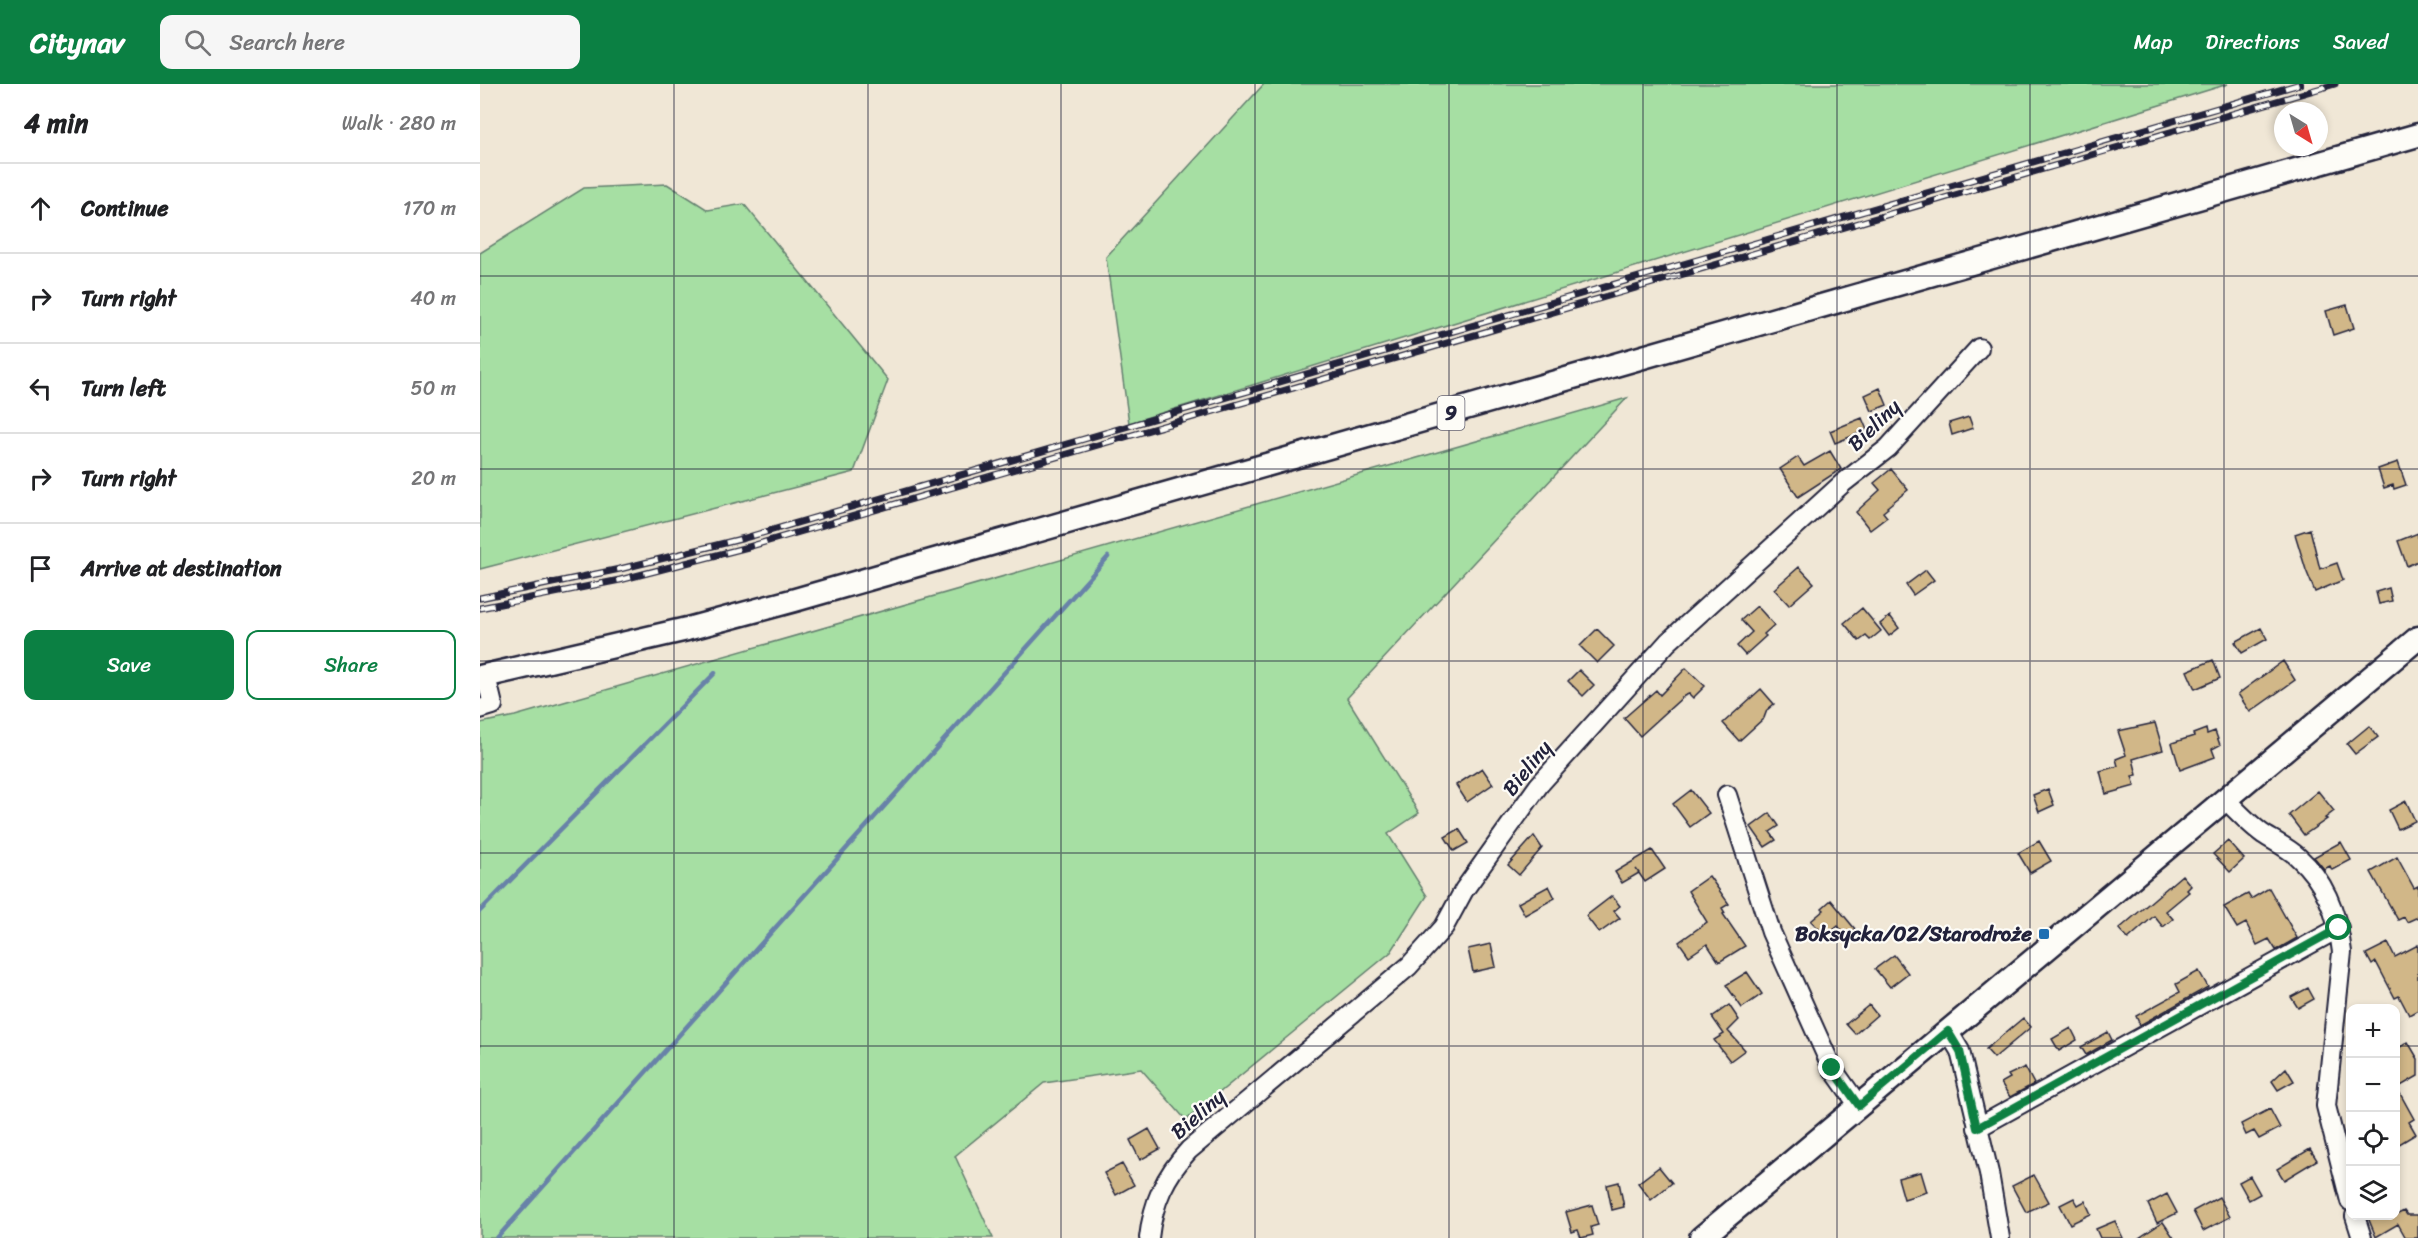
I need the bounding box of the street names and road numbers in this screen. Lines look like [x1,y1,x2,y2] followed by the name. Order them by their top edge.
[1838,389,1910,461] street label: Bieliny
[1438,396,1464,430] road number: 9
[1492,731,1562,805] street label: Bieliny
[1161,1079,1235,1149] street label: Bieliny

